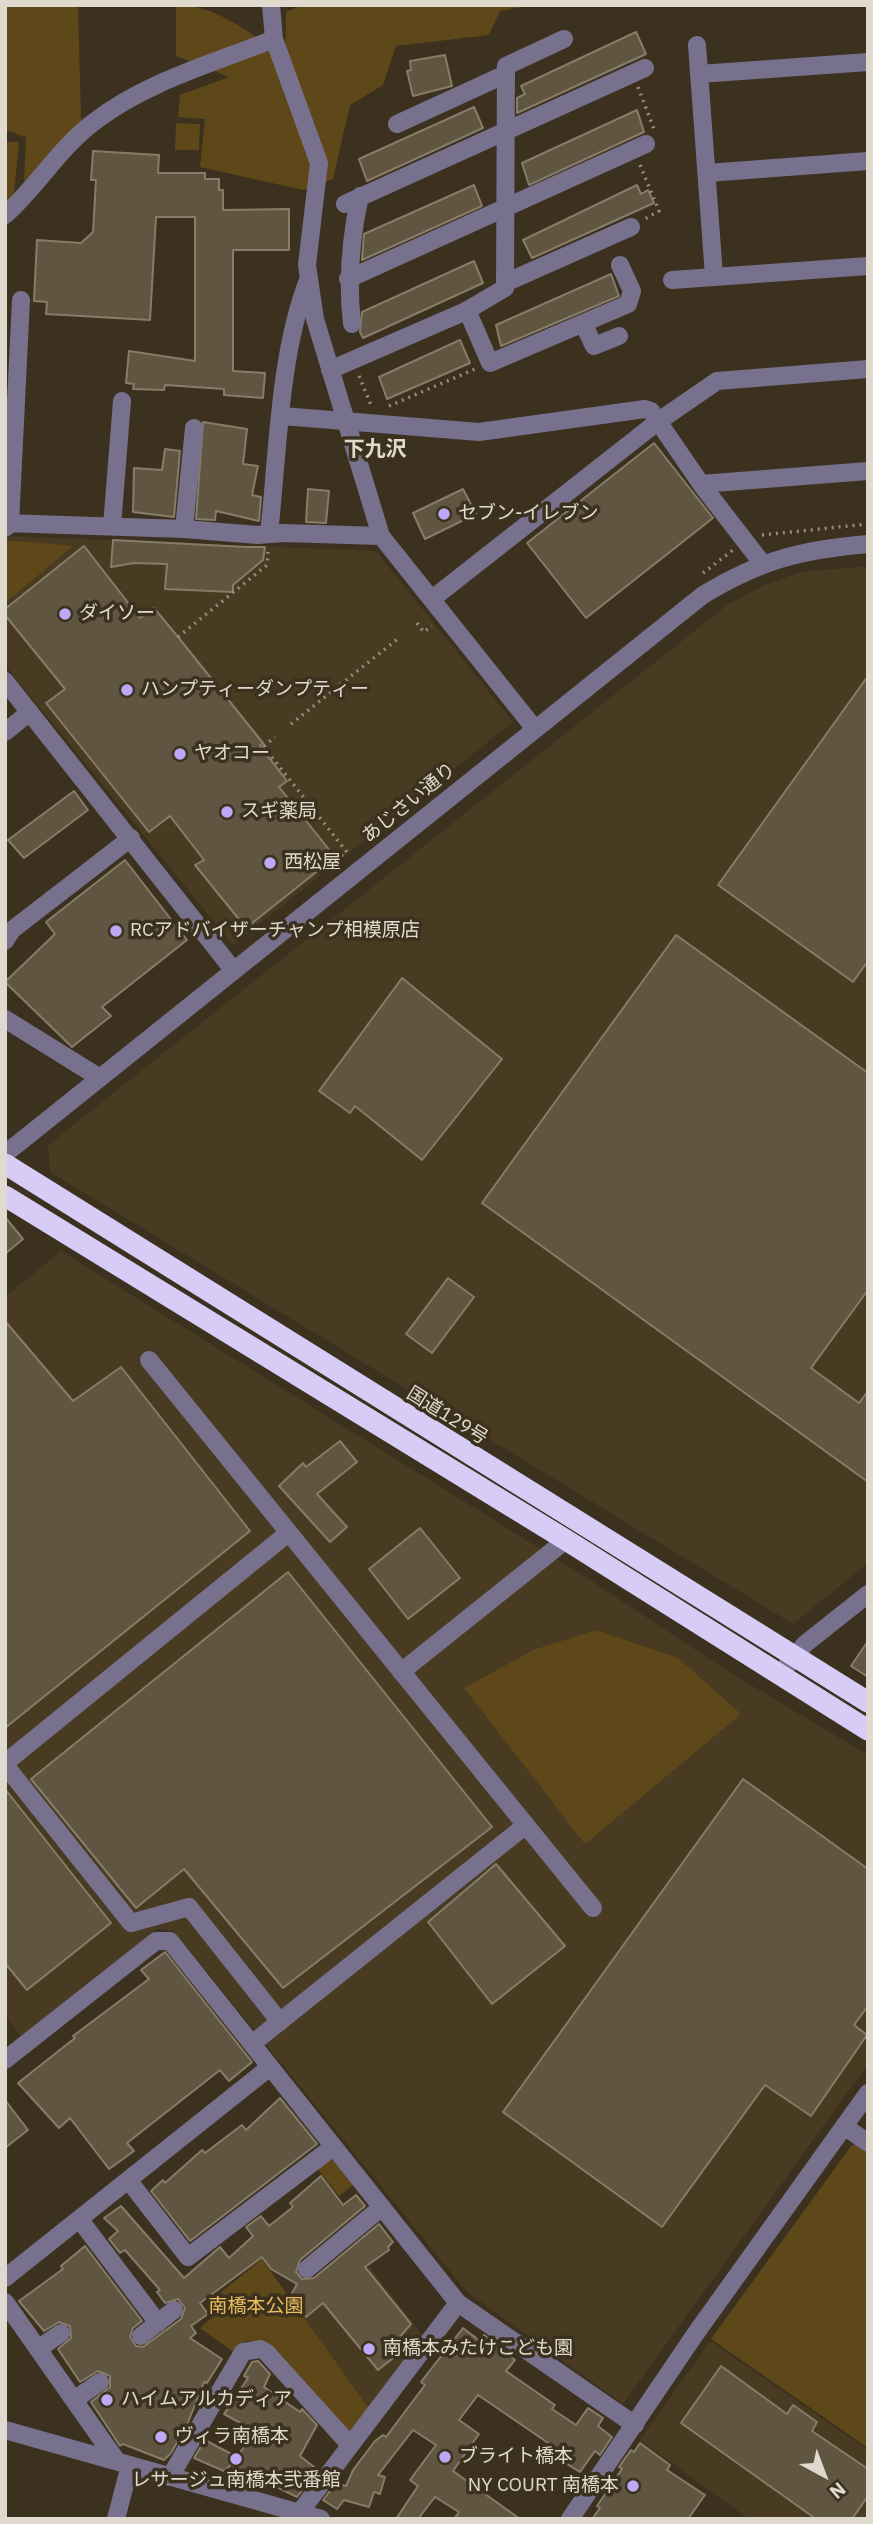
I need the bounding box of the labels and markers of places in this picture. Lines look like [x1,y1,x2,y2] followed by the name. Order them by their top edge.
[458,503,599,525] place label: セブン-イレブン
[436,506,452,522] marker: セブン-イレブン
[79,603,155,625] place label: ダイソー
[57,606,73,622] marker: ダイソー
[141,679,369,701] place label: ハンプティーダンプティー
[119,682,135,698] marker: ハンプティーダンプティー
[194,743,270,765] place label: ヤオコー
[172,746,188,762] marker: ヤオコー
[241,801,317,823] place label: スギ薬局
[219,804,235,820] marker: スギ薬局
[284,852,341,874] place label: 西松屋
[262,855,278,871] marker: 西松屋
[130,920,420,942] place label: RCアドバイザーチャンプ相模原店
[108,923,124,939] marker: RCアドバイザーチャンプ相模原店
[383,2338,573,2360] place label: 南橋本みたけこども園
[361,2341,377,2357] marker: 南橋本みたけこども園
[121,2389,292,2411] place label: ハイムアルカディア
[99,2392,115,2408] marker: ハイムアルカディア
[175,2426,289,2448] place label: ヴィラ南橋本
[153,2429,169,2445] marker: ヴィラ南橋本
[459,2446,573,2468] place label: ブライト橋本
[437,2449,453,2465] marker: ブライト橋本
[228,2451,244,2467] marker: レサージュ南橋本弐番館
[132,2470,340,2492] place label: レサージュ南橋本弐番館
[468,2475,619,2497] place label: NY COURT 南橋本
[625,2478,641,2494] marker: NY COURT 南橋本

